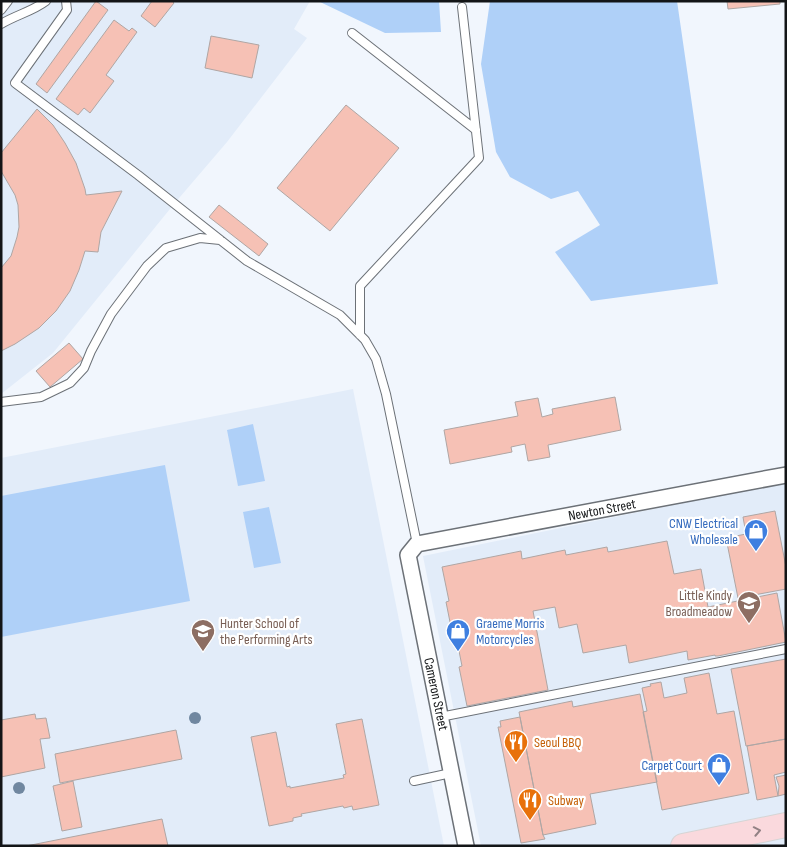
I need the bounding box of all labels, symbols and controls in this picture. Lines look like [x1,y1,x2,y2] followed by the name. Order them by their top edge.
[567,495,637,524] street label: Newton Street
[669,515,738,548] place label: CNW Electrical Wholesale
[743,518,769,552] shop icon: CNW Electrical Wholesale
[666,587,733,620] place label: Little Kindy Broadmeadow
[736,590,762,624] school or university icon: Little Kindy Broadmeadow
[220,615,312,648] place label: Hunter School of the Performing Arts
[476,615,544,648] place label: Graeme Morris Motorcycles
[190,618,216,652] school or university icon: Hunter School of the Performing Arts
[445,618,471,652] shop icon: Graeme Morris Motorcycles
[420,656,452,732] street label: Cameron Street
[503,729,529,763] restaurant icon: Seoul BBQ
[534,734,582,751] place label: Seoul BBQ
[706,752,732,786] shop icon: Carpet Court
[641,757,702,774] place label: Carpet Court
[517,787,543,821] restaurant icon: Subway
[548,792,585,809] place label: Subway
[753,826,762,837] one-way arrow

